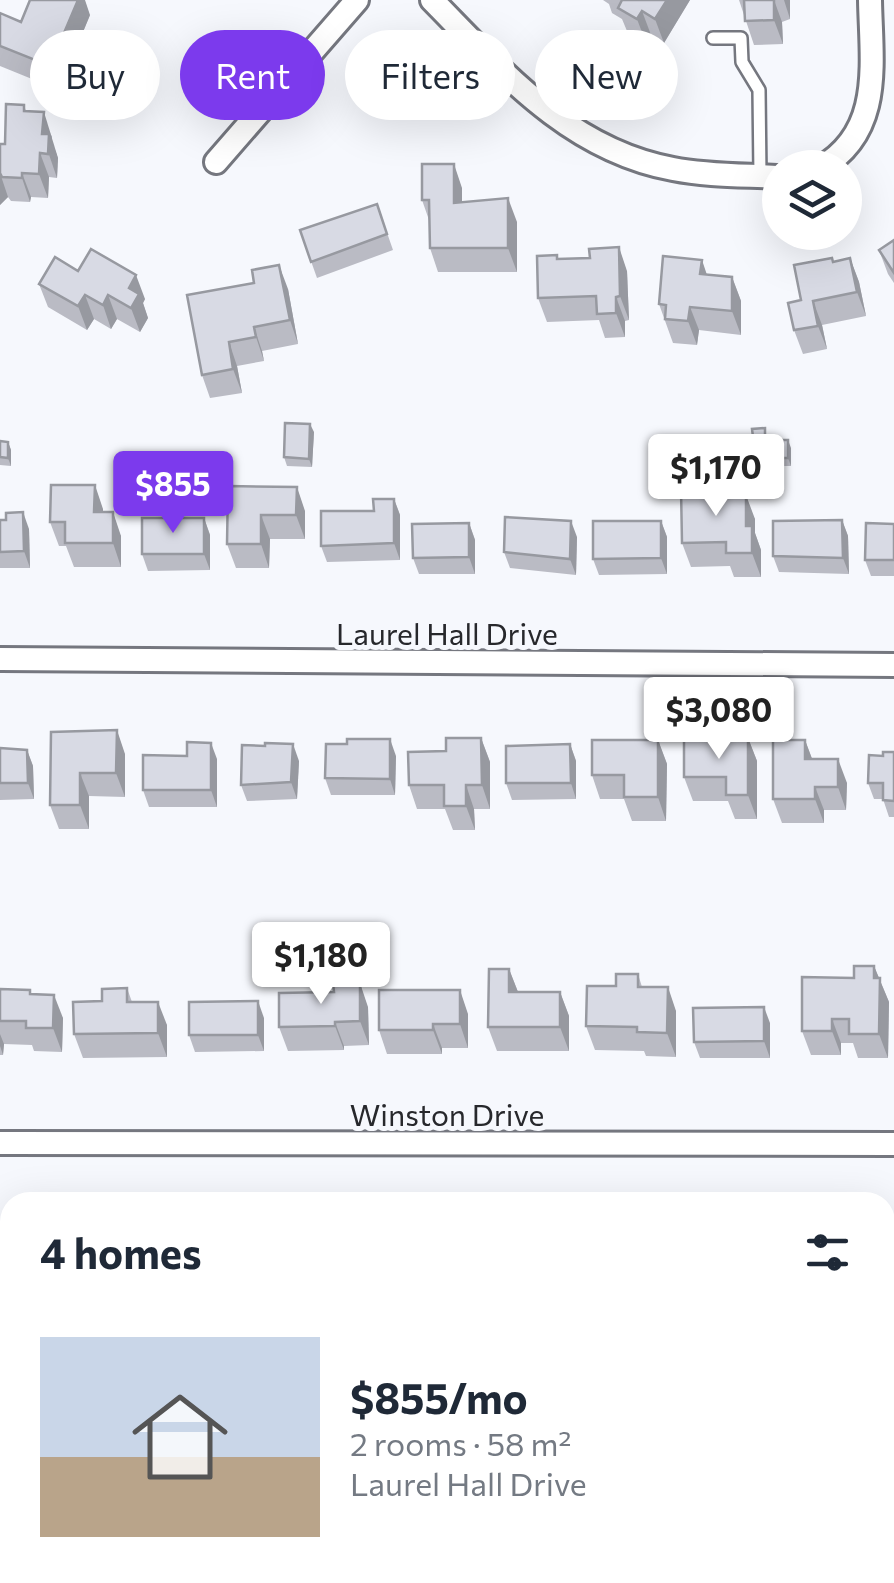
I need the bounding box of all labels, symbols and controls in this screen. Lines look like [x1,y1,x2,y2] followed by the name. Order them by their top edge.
[30,30,160,120] chip: Buy
[180,30,325,120] chip: Rent
[345,30,515,120] chip: Filters
[535,30,678,120] chip: New
[762,150,862,250] map controls
[762,150,862,250] button: layers
[635,434,797,519] pin: $1,170
[670,446,762,486] text: $1,170
[114,451,232,536] pin: $855
[135,463,211,503] text: $855
[336,614,558,651] street label: Laurel Hall Drive
[638,677,800,762] pin: $3,080
[666,689,772,729] text: $3,080
[240,922,402,1007] pin: $1,180
[274,934,368,974] text: $1,180
[350,1095,544,1132] street label: Winston Drive
[800,1225,855,1280] icon: filters
[40,1226,202,1278] text: 4 homes
[350,1371,528,1423] text: $855/mo
[120,1377,240,1497] icon: home
[350,1423,571,1463] text: 2 rooms · 58 m²
[350,1463,587,1503] text: Laurel Hall Drive

